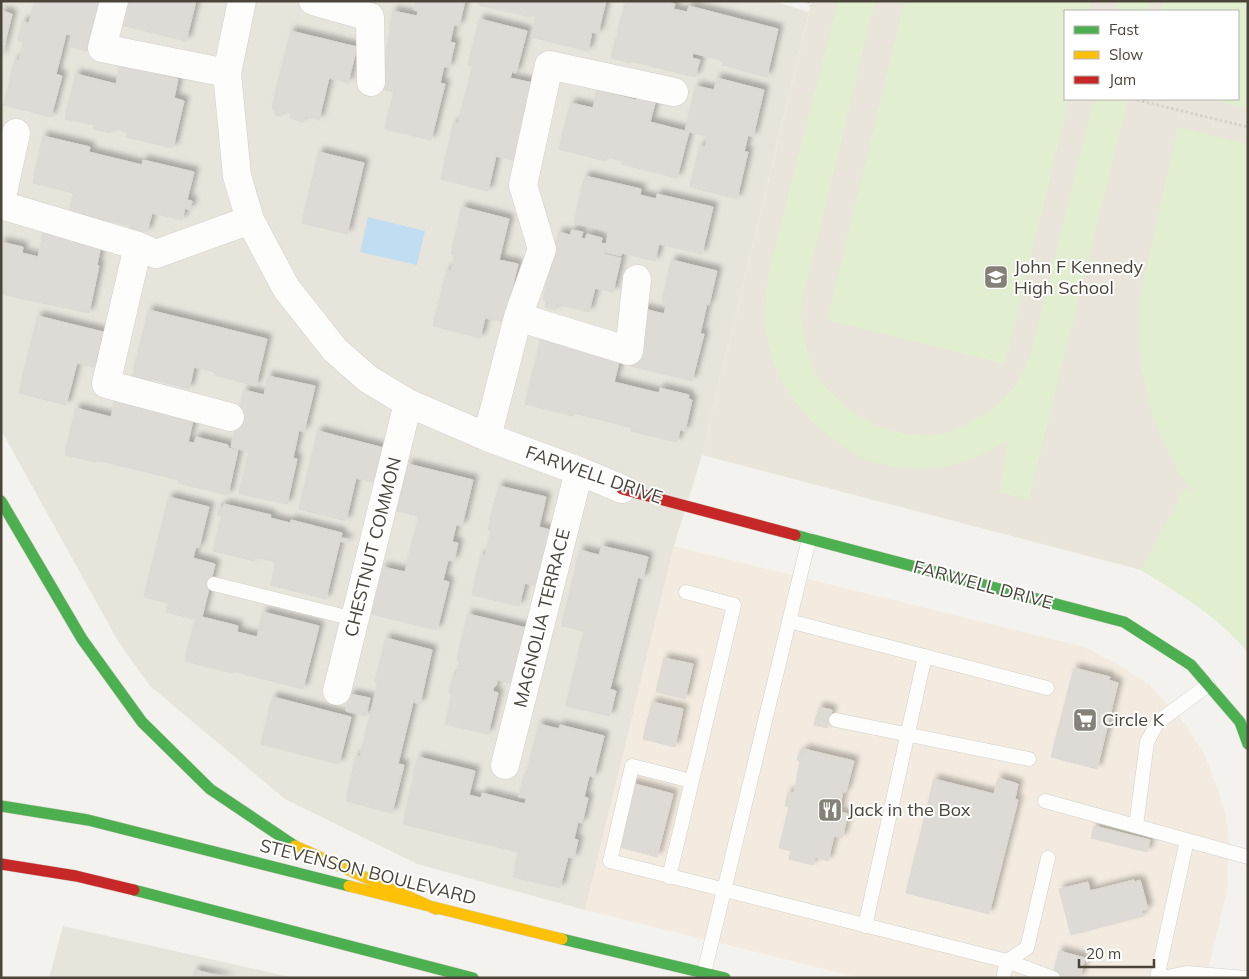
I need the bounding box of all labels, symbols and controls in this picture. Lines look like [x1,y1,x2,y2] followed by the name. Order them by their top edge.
[1064,10,1239,100] legend
[1109,20,1139,39] text: Fast
[1109,45,1143,64] text: Slow
[1109,70,1136,89] text: Jam
[1014,255,1143,299] place label: John F Kennedy High School
[983,264,1009,290] school or university icon: John F Kennedy High School
[523,440,666,509] street label: FARWELL DRIVE
[339,455,406,639] street label: CHESTNUT COMMON
[508,526,575,710] street label: MAGNOLIA TERRACE
[911,555,1055,614] street label: FARWELL DRIVE
[1072,707,1098,733] supermarket icon: Circle K
[1102,708,1165,731] place label: Circle K
[817,797,843,823] restaurant icon: Jack in the Box
[848,798,971,821] place label: Jack in the Box
[257,833,479,910] street label: STEVENSON BOULEVARD
[1079,936,1154,968] scale bar
[1086,944,1121,963] text: 20 m

